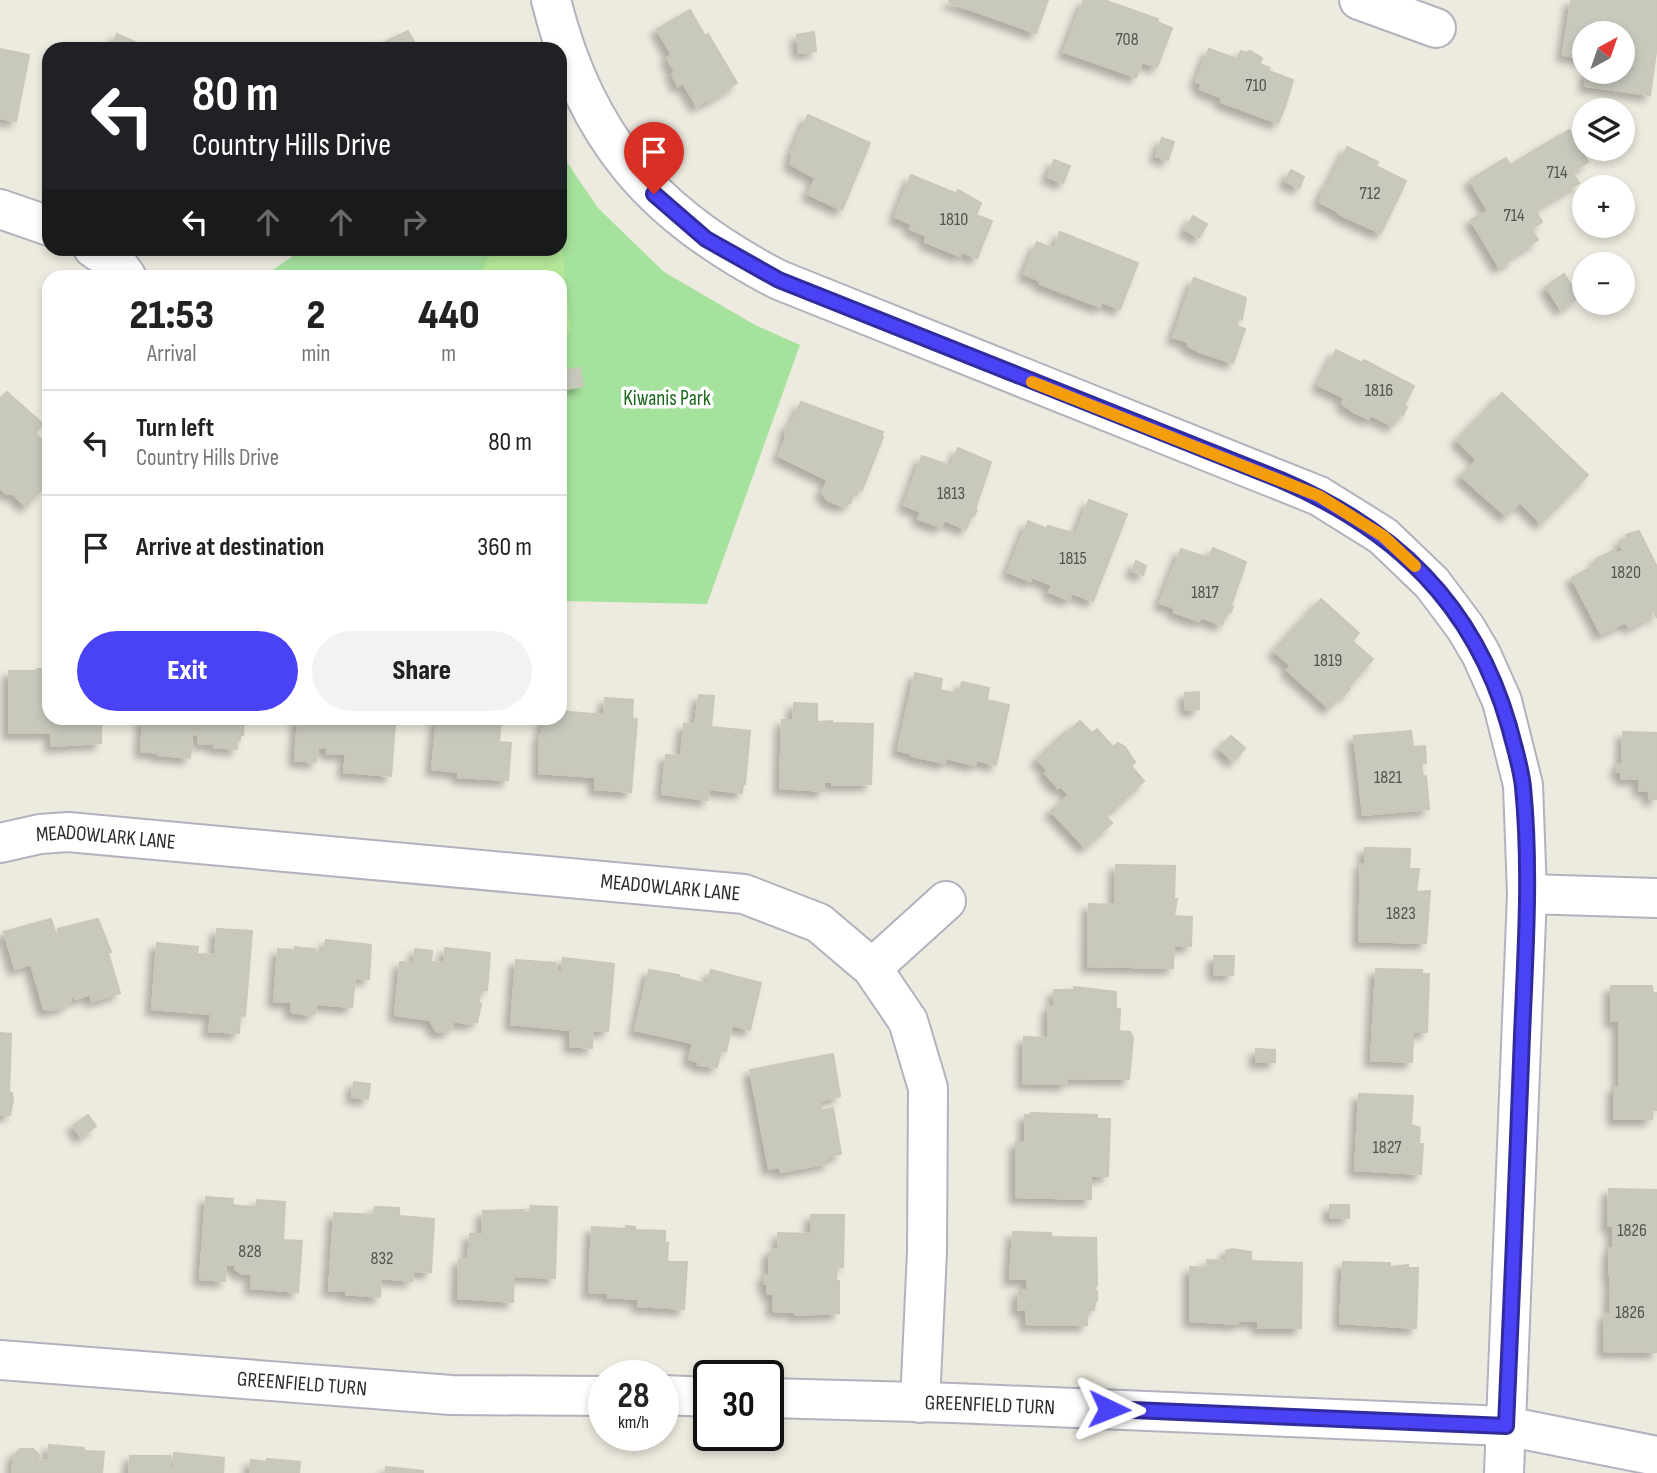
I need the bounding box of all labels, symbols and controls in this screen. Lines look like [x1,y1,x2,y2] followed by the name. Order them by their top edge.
[1572,21,1634,84] north arrow
[1572,21,1635,315] map controls
[1115,29,1139,50] house number: 708
[192,66,279,125] text: 80 m
[77,70,168,161] icon: left
[1245,75,1267,96] house number: 710
[1572,98,1635,161] button: layers
[624,122,684,194] pin
[192,126,391,165] text: Country Hills Drive
[635,133,673,171] icon: arrive
[1546,162,1568,183] house number: 714
[1572,175,1635,238] button: +
[1359,183,1381,204] house number: 712
[176,203,214,241] icon: left
[249,203,287,241] icon: ahead
[322,203,360,241] icon: ahead
[395,203,433,241] icon: right
[1503,205,1525,226] house number: 714
[940,209,968,230] house number: 1810
[1572,252,1635,315] button: −
[129,290,214,341] text: 21:53
[307,290,325,341] text: 2
[418,290,480,341] text: 440
[147,340,196,368] text: Arrival
[302,340,330,368] text: min
[441,340,456,368] text: m
[1365,380,1393,401] house number: 1816
[623,386,711,411] park label: Kiwanis Park
[136,413,214,444] text: Turn left
[77,424,115,462] icon: left
[488,427,532,458] text: 80 m
[136,444,279,472] text: Country Hills Drive
[937,483,965,504] house number: 1813
[77,529,115,567] icon: arrive
[136,532,324,563] text: Arrive at destination
[477,532,532,563] text: 360 m
[1059,548,1087,569] house number: 1815
[1611,562,1641,583] house number: 1820
[1191,582,1220,603] house number: 1817
[77,631,298,711] button: Exit
[312,631,532,711] button: Share
[1314,650,1342,671] house number: 1819
[1374,767,1403,788] house number: 1821
[35,820,177,855] street label: MEADOWLARK LANE
[599,869,741,907] street label: MEADOWLARK LANE
[1386,903,1416,924] house number: 1823
[1372,1137,1402,1158] house number: 1827
[1617,1220,1647,1241] house number: 1826
[238,1241,262,1262] house number: 828
[371,1248,393,1269] house number: 832
[1615,1302,1645,1323] house number: 1826
[693,1360,784,1451] speed limit sign: 30
[236,1366,368,1401] street label: GREENFIELD TURN
[1072,1372,1146,1446] position arrow
[618,1375,649,1418] text: 28
[924,1390,1055,1420] street label: GREENFIELD TURN
[618,1412,649,1433] text: km/h

